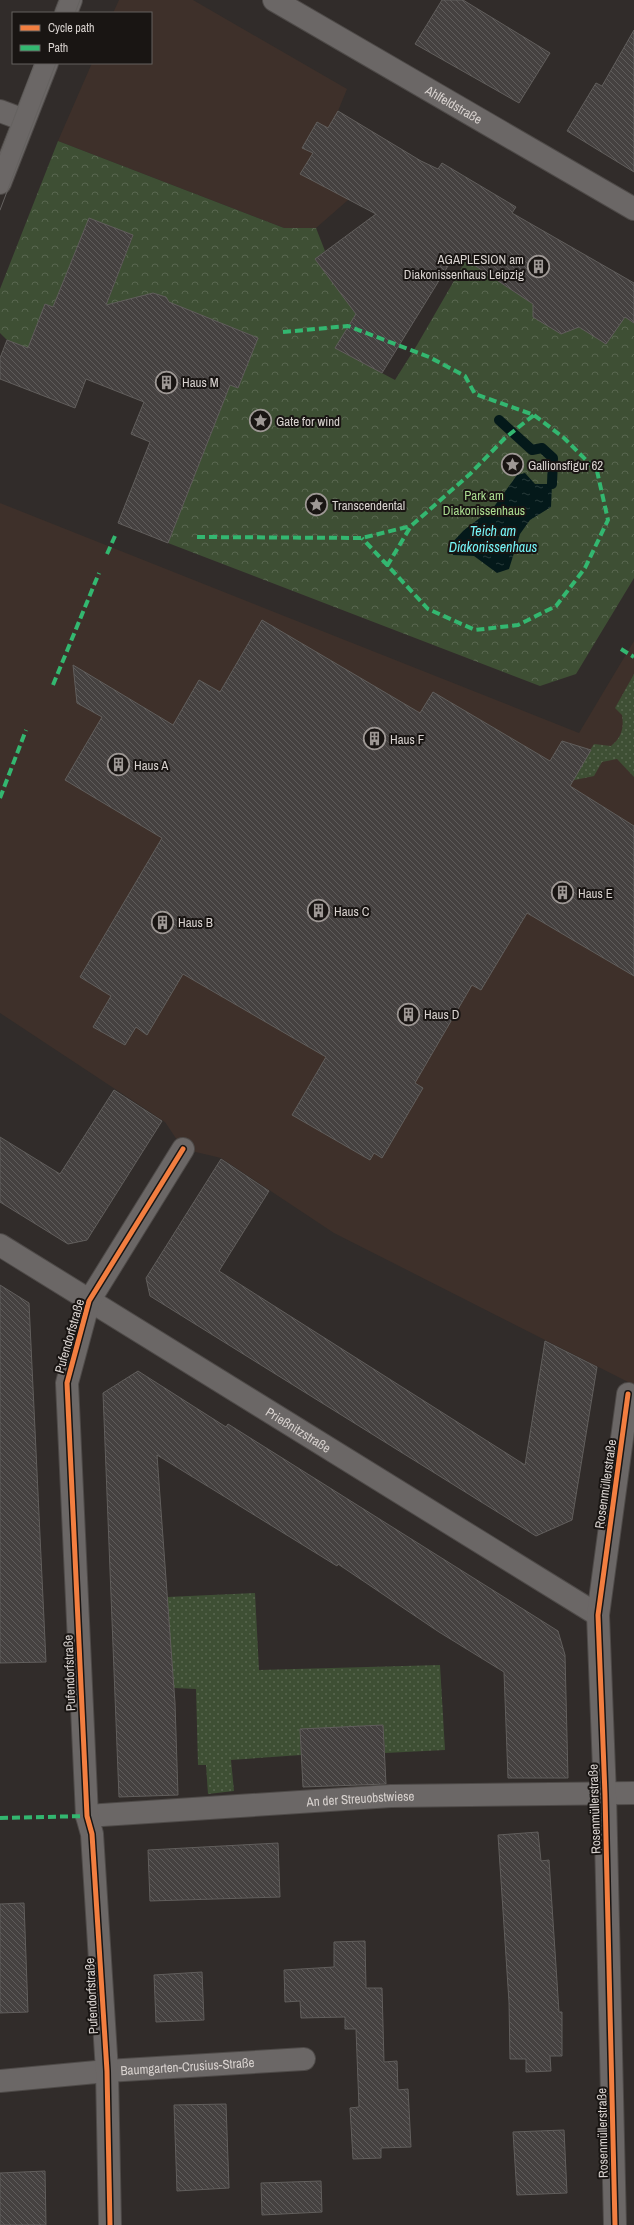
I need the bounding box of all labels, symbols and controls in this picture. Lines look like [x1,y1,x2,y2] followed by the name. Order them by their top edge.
[12,12,152,64] legend
[48,20,95,36] text: Cycle path
[48,40,68,56] text: Path
[421,81,485,128] street label: Ahlfeldstraße
[404,251,524,283] place label: AGAPLESION am Diakonissenhaus Leipzig
[526,253,552,279] building icon: AGAPLESION am Diakonissenhaus Leipzig
[154,369,180,395] building icon: Haus M
[182,374,219,391] place label: Haus M
[248,408,274,434] place icon: Gate for wind
[276,413,340,430] place label: Gate for wind
[500,452,526,478] place icon: Gallionsfigur 62
[528,457,603,474] place label: Gallionsfigur 62
[443,487,525,519] park label: Park am Diakonissenhaus
[304,492,330,518] place icon: Transcendental
[332,497,405,514] place label: Transcendental
[449,522,538,556] water label: Teich am Diakonissenhaus
[362,726,388,752] building icon: Haus F
[390,731,425,748] place label: Haus F
[105,752,131,778] building icon: Haus A
[134,757,169,774] place label: Haus A
[550,880,576,906] building icon: Haus E
[578,885,613,902] place label: Haus E
[305,898,331,924] building icon: Haus C
[334,903,370,920] place label: Haus C
[150,909,176,935] building icon: Haus B
[178,914,213,931] place label: Haus B
[395,1001,421,1027] building icon: Haus D
[424,1006,460,1023] place label: Haus D
[51,1297,88,1375] street label: Pufendorfstraße
[262,1404,334,1457] street label: Prießnitzstraße
[591,1438,620,1530] street label: Rosenmüllerstraße
[60,1634,79,1711] street label: Pufendorfstraße
[584,1764,605,1854] street label: Rosenmüllerstraße
[305,1788,415,1811] street label: An der Streuobstwiese
[81,1957,102,2035] street label: Pufendorfstraße
[120,2054,255,2079] street label: Baumgarten-Crusius-Straße
[593,2088,612,2178] street label: Rosenmüllerstraße

